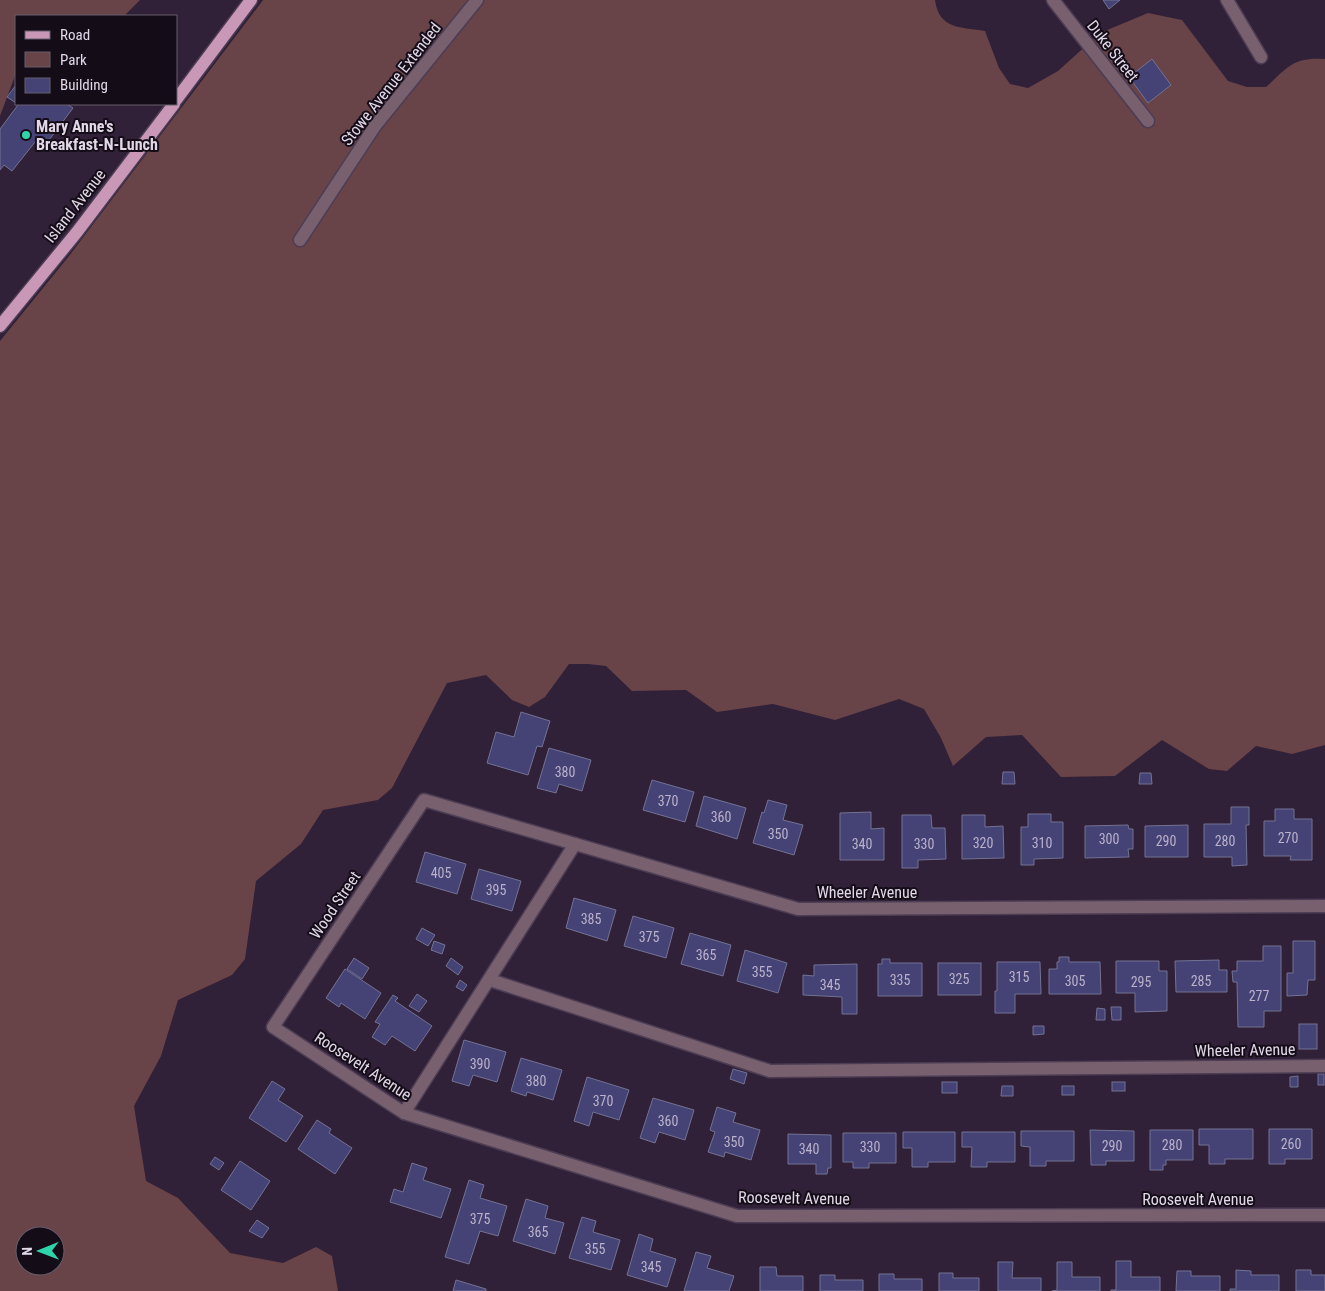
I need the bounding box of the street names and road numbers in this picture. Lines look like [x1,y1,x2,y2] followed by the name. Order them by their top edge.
[1083,17,1143,86] street label: Duke Street
[337,19,445,149] street label: Stowe Avenue Extended
[40,165,110,247] street label: Island Avenue
[306,868,365,942] street label: Wood Street
[817,883,917,902] street label: Wheeler Avenue
[311,1028,415,1104] street label: Roosevelt Avenue
[1194,1040,1296,1060] street label: Wheeler Avenue
[738,1188,850,1208] street label: Roosevelt Avenue
[1142,1190,1254,1209] street label: Roosevelt Avenue

